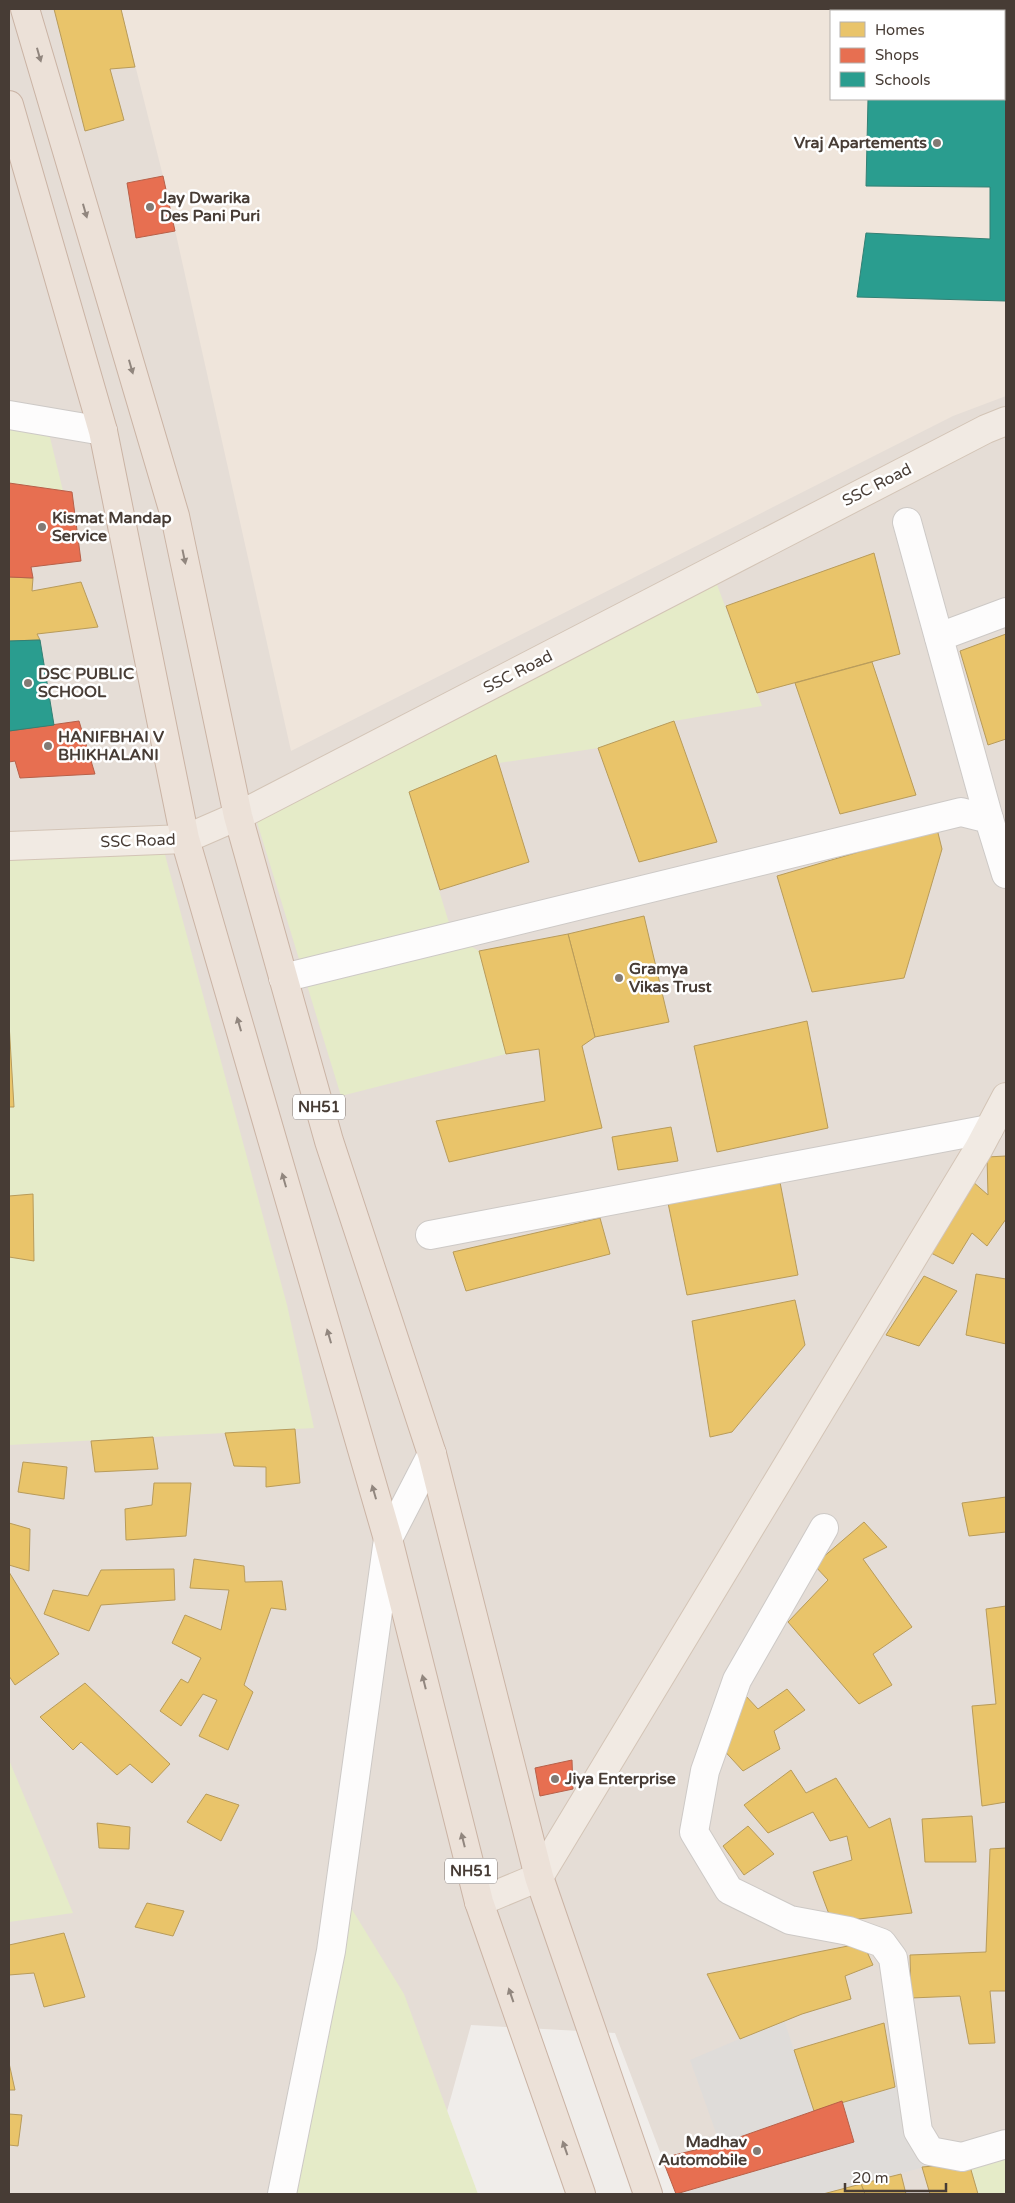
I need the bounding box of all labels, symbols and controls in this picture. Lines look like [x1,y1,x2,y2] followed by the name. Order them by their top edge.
[830,10,1005,100] legend
[875,21,925,39] text: Homes
[875,46,919,64] text: Shops
[35,48,43,63] one-way arrow
[875,71,931,89] text: Schools
[794,133,927,153] place label: Vraj Apartements
[931,137,943,149] marker: Vraj Apartements
[159,188,260,226] place label: Jay Dwarika Des Pani Puri
[144,201,156,213] marker: Jay Dwarika Des Pani Puri
[81,204,89,219] one-way arrow
[128,360,136,375] one-way arrow
[839,459,915,511] street label: SSC Road
[52,508,172,546] place label: Kismat Mandap Service
[36,521,48,533] marker: Kismat Mandap Service
[180,550,188,565] one-way arrow
[480,646,556,698] street label: SSC Road
[38,664,134,702] place label: DSC PUBLIC SCHOOL
[22,677,34,689] marker: DSC PUBLIC SCHOOL
[58,727,165,765] place label: HANIFBHAI V BHIKHALANI
[42,740,54,752] marker: HANIFBHAI V BHIKHALANI
[100,830,176,852] street label: SSC Road
[629,959,713,997] place label: Gramya Vikas Trust
[613,972,625,984] marker: Gramya Vikas Trust
[234,1017,242,1032] one-way arrow
[293,1094,345,1120] road number: NH51
[279,1173,287,1188] one-way arrow
[325,1329,333,1344] one-way arrow
[370,1485,378,1500] one-way arrow
[420,1675,428,1690] one-way arrow
[564,1769,676,1789] place label: Jiya Enterprise
[549,1773,561,1785] marker: Jiya Enterprise
[459,1832,467,1847] one-way arrow
[445,1858,497,1884] road number: NH51
[507,1987,515,2002] one-way arrow
[658,2132,748,2170] place label: Madhav Automobile
[561,2141,568,2156] one-way arrow
[751,2145,763,2157] marker: Madhav Automobile
[845,2160,946,2192] scale bar
[852,2169,889,2187] text: 20 m

